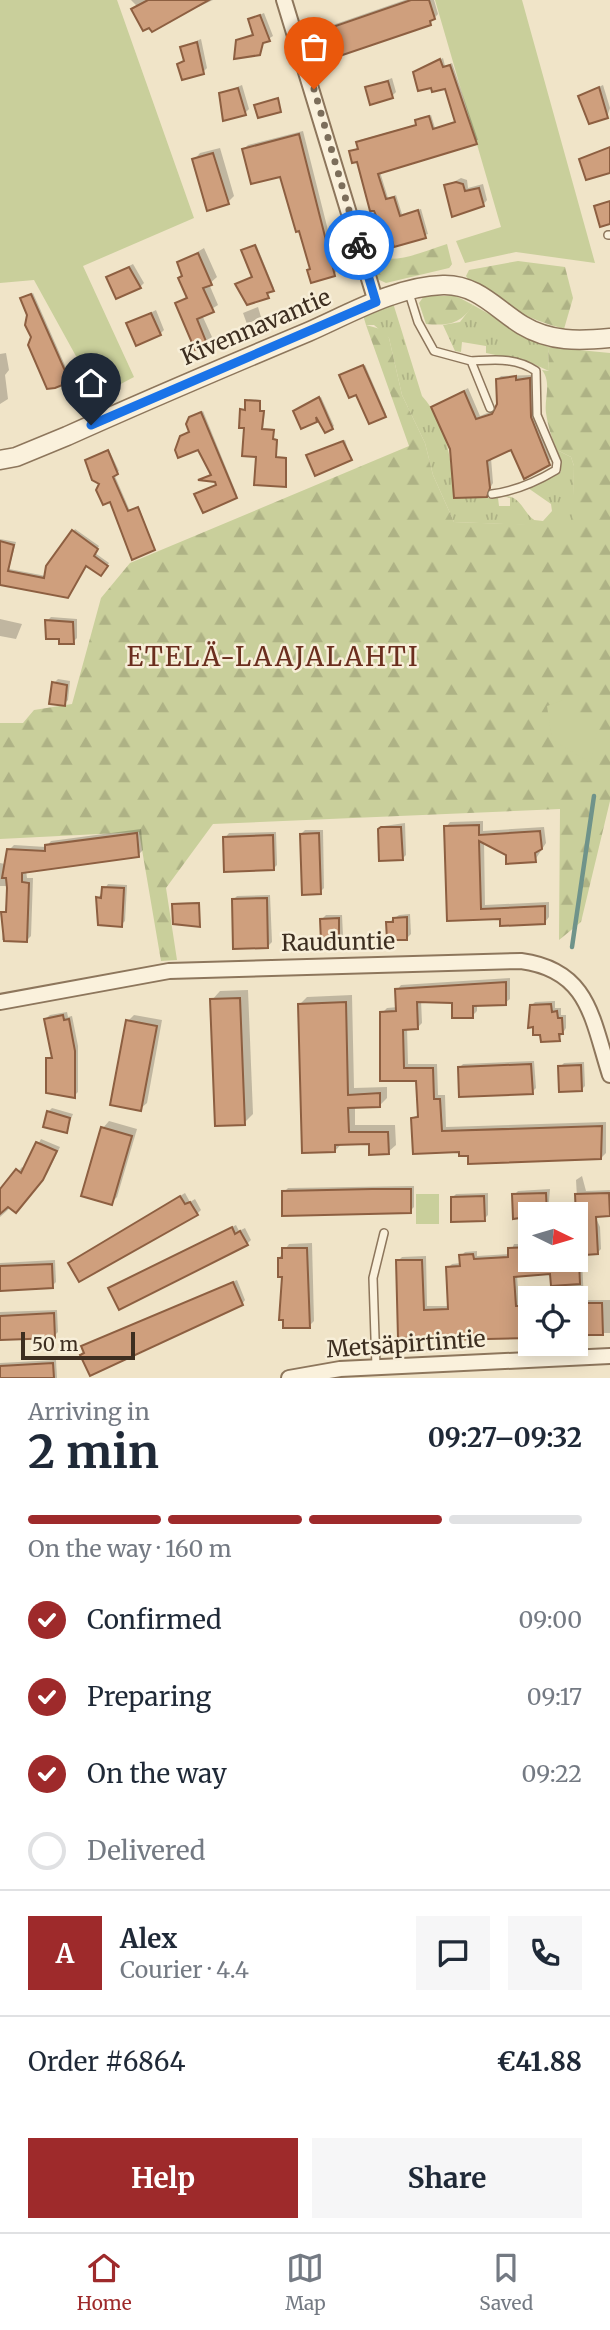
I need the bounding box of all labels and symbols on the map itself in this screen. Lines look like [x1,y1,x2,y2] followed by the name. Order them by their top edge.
[284,17,344,89] pin
[324,210,394,280] courier
[177,282,335,371] street label: Kivennavantie
[61,353,121,425] pin
[126,640,420,673] district label: ETELÄ-LAAJALAHTI
[281,926,395,957] street label: Rauduntie
[518,1202,588,1272] north arrow
[325,1323,486,1364] street label: Metsäpirtintie
[21,1329,135,1361] scale bar

